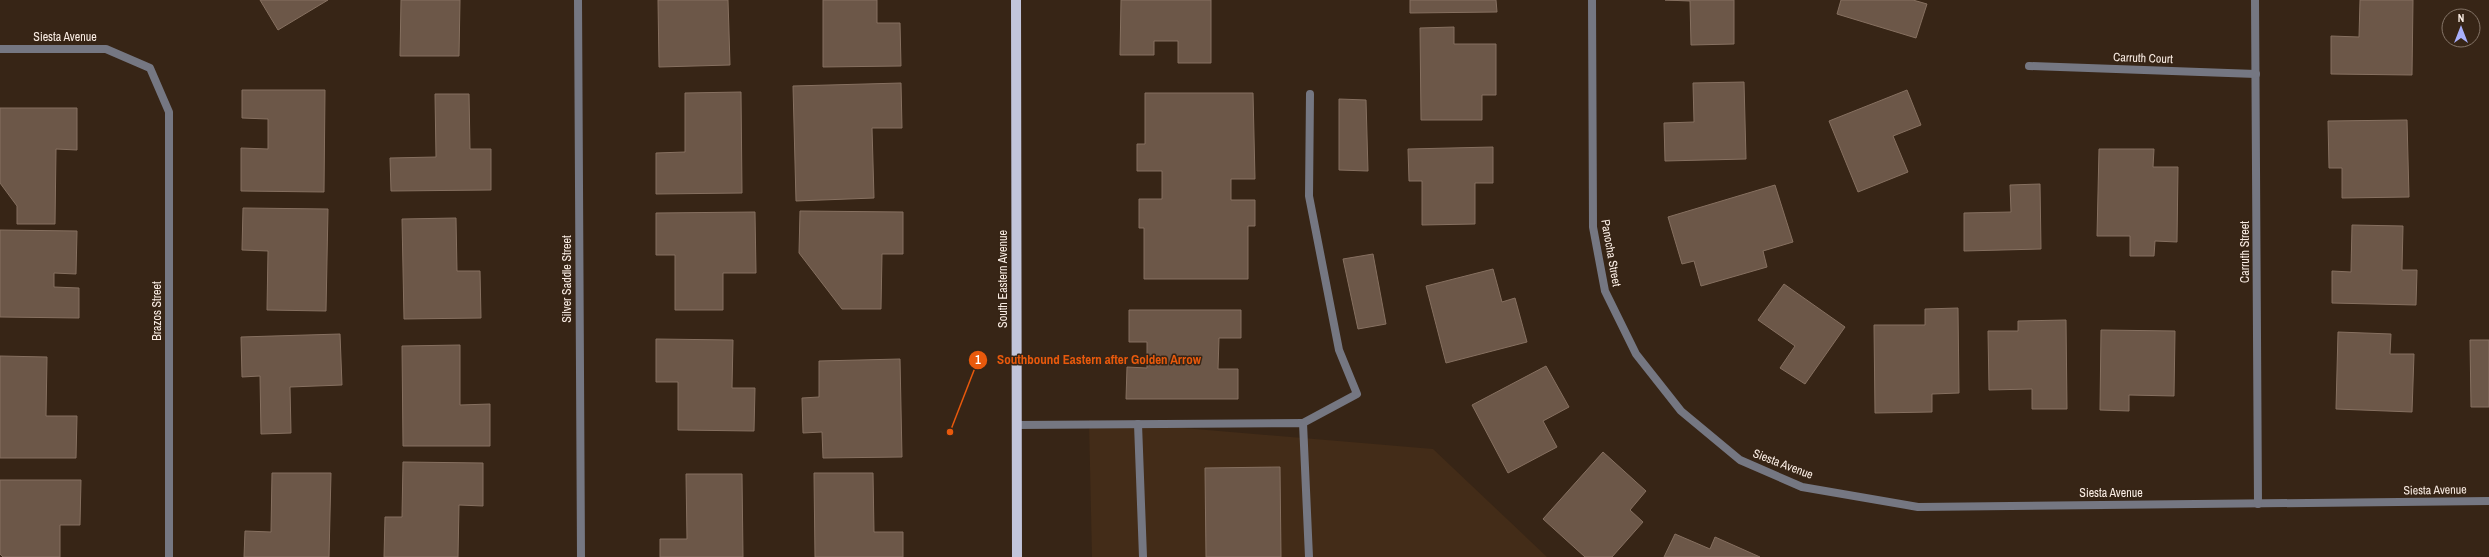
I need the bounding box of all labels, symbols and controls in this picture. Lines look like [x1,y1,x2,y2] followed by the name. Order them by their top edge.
[2441,8,2481,48] north arrow
[2458,11,2464,25] text: N
[33,29,97,45] street label: Siesta Avenue
[2113,49,2173,67] street label: Carruth Court
[1597,218,1625,288] street label: Panocha Street
[2237,221,2253,283] street label: Carruth Street
[995,230,1011,328] street label: South Eastern Avenue
[559,235,575,323] street label: Silver Saddle Street
[149,281,165,341] street label: Brazos Street
[968,347,1209,372] callout: Southbound Eastern after Golden Arrow
[997,351,1202,368] text: Southbound Eastern after Golden Arrow
[975,352,981,368] text: 1
[1751,445,1815,483] street label: Siesta Avenue
[2403,481,2467,499] street label: Siesta Avenue
[2079,485,2143,501] street label: Siesta Avenue

